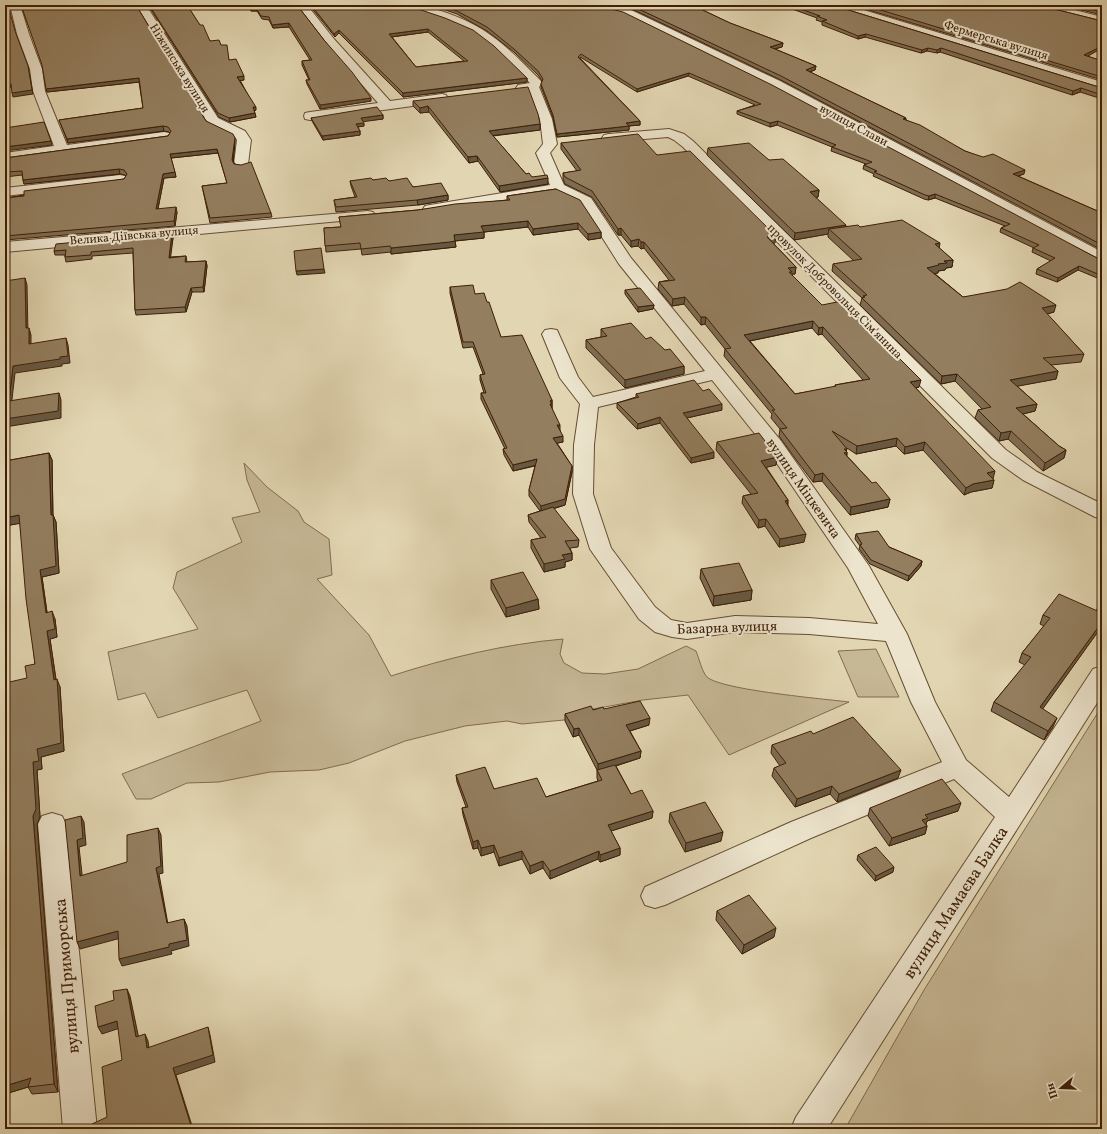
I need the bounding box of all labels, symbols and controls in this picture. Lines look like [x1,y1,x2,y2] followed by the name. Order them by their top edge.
[942,18,1050,64] street label: Фермерська вулиця
[145,21,213,116] street label: Ніжинська вулиця
[816,101,891,151] street label: вулиця Слави
[763,221,905,363] street label: провулок Добровольця Сім'янина
[69,222,199,250] street label: Велика Діївська вулиця
[761,435,845,543] street label: вулиця Міцкевича
[677,617,778,640] street label: Базарна вулиця
[898,822,1014,983] street label: вулиця Мамаєва Балка
[49,897,86,1054] street label: вулиця Приморська
[1041,1068,1081,1108] north arrow
[1043,1081,1063,1101] text: Пн

